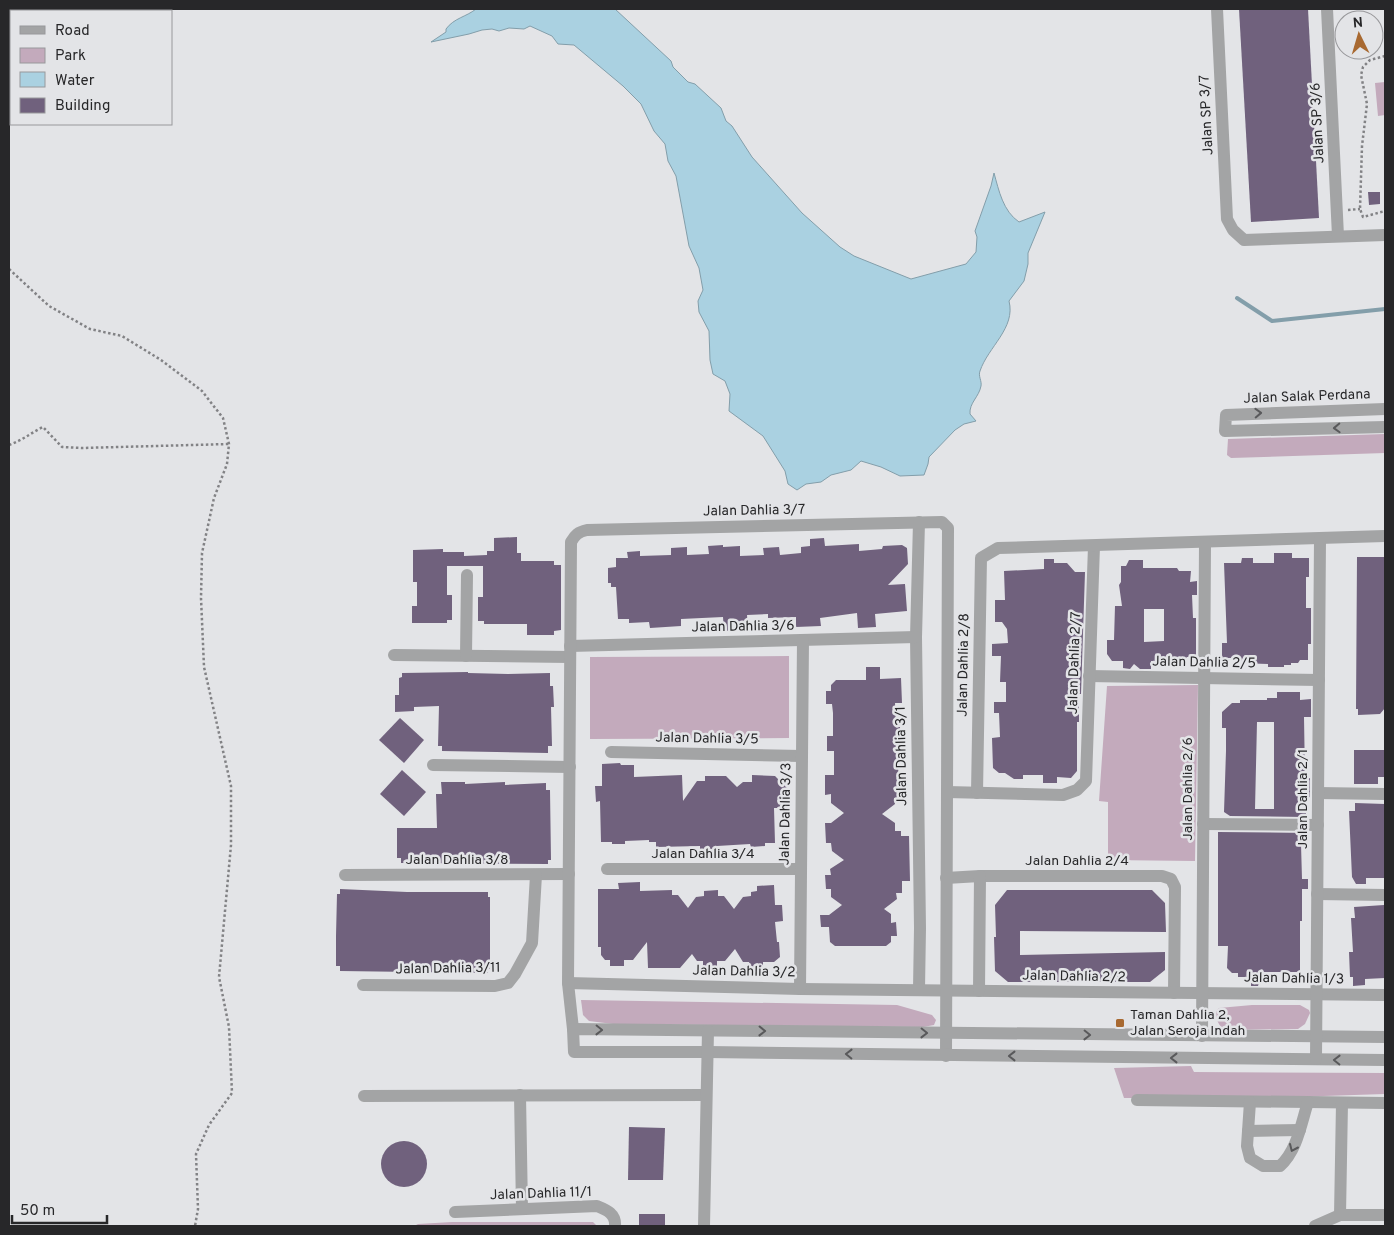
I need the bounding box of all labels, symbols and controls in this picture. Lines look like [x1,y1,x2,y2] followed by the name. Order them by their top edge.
[10,10,172,125] legend
[1334,10,1384,60] north arrow
[1352,15,1364,32] text: N
[55,22,90,41] text: Road
[55,47,86,66] text: Park
[55,72,95,91] text: Water
[1196,74,1218,156] street label: Jalan SP 3/7
[1307,82,1329,164] street label: Jalan SP 3/6
[55,97,110,116] text: Building
[1243,386,1371,408] street label: Jalan Salak Perdana
[1255,408,1263,419] one-way arrow
[1332,423,1340,434] one-way arrow
[703,502,805,520] street label: Jalan Dahlia 3/7
[1065,611,1085,715] street label: Jalan Dahlia 2/7
[955,613,973,717] street label: Jalan Dahlia 2/8
[691,618,795,636] street label: Jalan Dahlia 3/6
[1152,654,1256,672] street label: Jalan Dahlia 2/5
[893,706,911,806] street label: Jalan Dahlia 3/1
[655,730,759,748] street label: Jalan Dahlia 3/5
[1180,737,1197,841] street label: Jalan Dahlia 2/6
[1295,749,1312,849] street label: Jalan Dahlia 2/1
[777,762,795,866] street label: Jalan Dahlia 3/3
[651,846,755,863] street label: Jalan Dahlia 3/4
[405,852,509,869] street label: Jalan Dahlia 3/8
[1025,853,1129,870] street label: Jalan Dahlia 2/4
[395,960,501,978] street label: Jalan Dahlia 3/11
[692,963,796,981] street label: Jalan Dahlia 3/2
[1022,968,1126,986] street label: Jalan Dahlia 2/2
[1244,970,1344,988] street label: Jalan Dahlia 1/3
[1130,1007,1245,1040] place label: Taman Dahlia 2, Jalan Seroja Indah
[1114,1017,1126,1029] marker: Taman Dahlia 2, Jalan Seroja Indah
[595,1024,603,1035] one-way arrow
[758,1026,766,1036] one-way arrow
[920,1028,928,1038] one-way arrow
[1083,1030,1091,1041] one-way arrow
[845,1049,852,1059] one-way arrow
[1007,1051,1015,1061] one-way arrow
[1170,1052,1178,1063] one-way arrow
[1332,1054,1340,1065] one-way arrow
[1288,1143,1299,1152] one-way arrow
[490,1184,592,1204] street label: Jalan Dahlia 11/1
[12,1192,108,1224] scale bar
[20,1202,55,1221] text: 50 m

